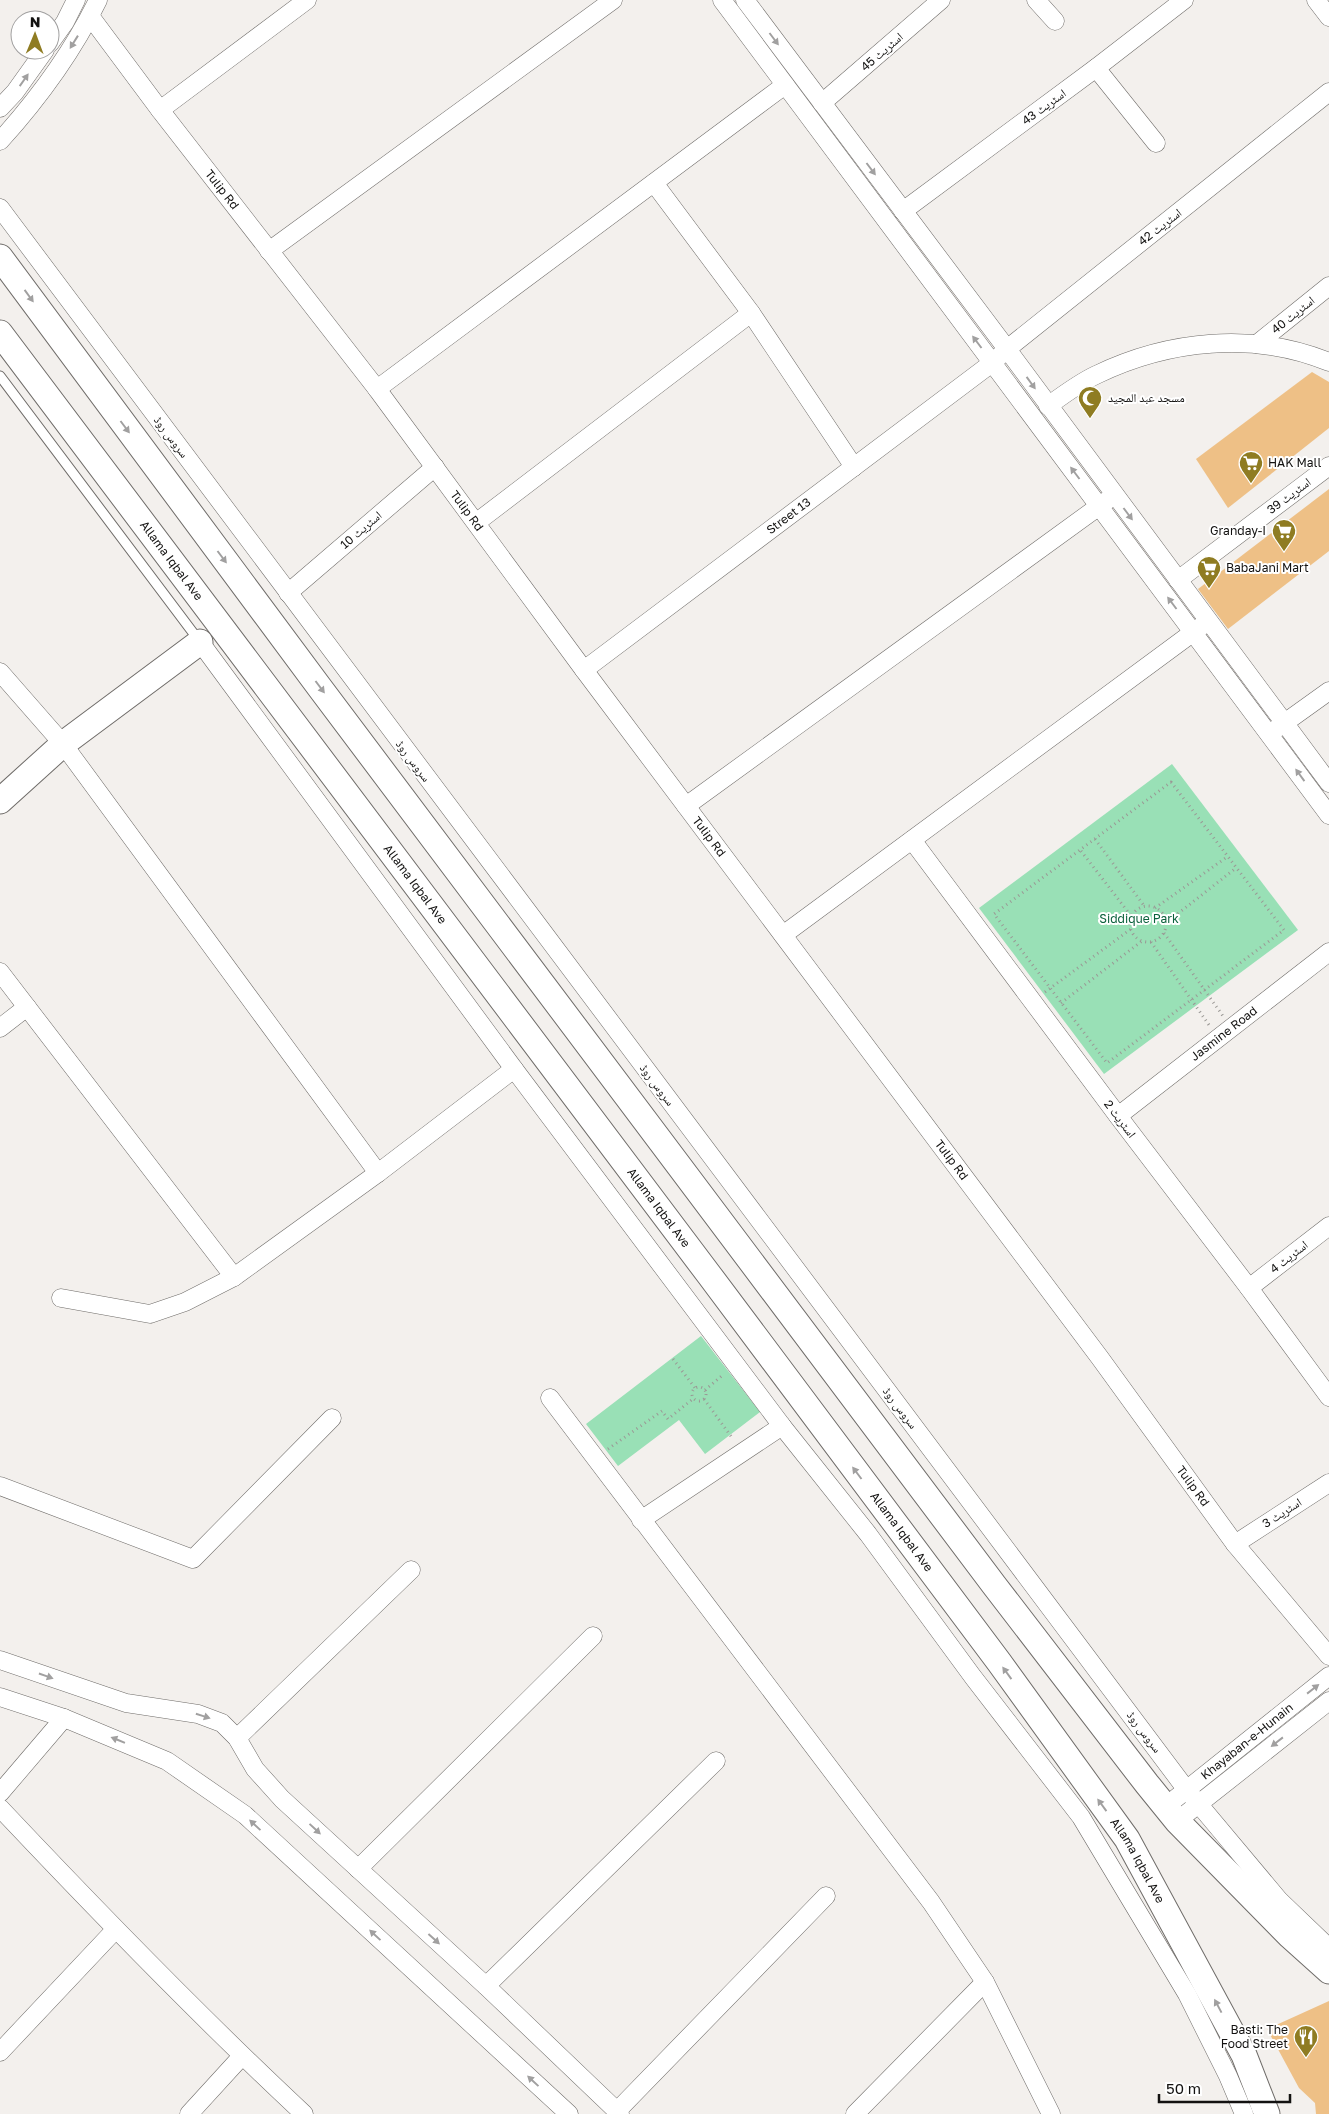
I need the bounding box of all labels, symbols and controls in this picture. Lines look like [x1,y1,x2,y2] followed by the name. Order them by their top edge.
[10,10,60,60] north arrow
[30,13,41,30] text: N
[857,29,906,74] street label: اسٹریٹ 45
[769,32,779,46] one-way arrow
[69,36,79,49] one-way arrow
[18,74,29,87] one-way arrow
[1019,85,1069,128] street label: اسٹریٹ 43
[866,162,876,176] one-way arrow
[202,166,242,212] street label: Tulip Rd
[1135,205,1185,248] street label: اسٹریٹ 42
[23,289,34,302] one-way arrow
[1268,292,1318,337] street label: اسٹریٹ 40
[972,336,983,349] one-way arrow
[1026,376,1037,389] one-way arrow
[1077,385,1103,419] mosque icon: مسجد عبد المجید
[1108,390,1185,405] place label: مسجد عبد المجید
[151,413,192,461] street label: سروس روڈ
[120,420,130,434] one-way arrow
[1238,450,1264,484] supermarket icon: HAK Mall
[1268,455,1321,470] place label: HAK Mall
[1069,467,1080,480] one-way arrow
[1264,474,1314,517] street label: اسٹریٹ 39
[447,487,487,534] street label: Tulip Rd
[763,494,813,537] street label: Street 13
[337,507,385,552] street label: اسٹریٹ 10
[1123,507,1134,520] one-way arrow
[137,518,207,603] street label: Allama Iqbal Ave
[1271,518,1297,552] supermarket icon: Granday-I
[1210,523,1266,538] place label: Granday-I
[217,550,228,563] one-way arrow
[1196,555,1222,589] supermarket icon: BabaJani Mart
[1226,560,1309,575] place label: BabaJani Mart
[1166,597,1177,610] one-way arrow
[315,680,325,694] one-way arrow
[393,737,434,785] street label: سروس روڈ
[1295,768,1305,782] one-way arrow
[689,813,729,859] street label: Tulip Rd
[381,841,450,927] street label: Allama Iqbal Ave
[1099,911,1179,926] park label: Siddique Park
[1187,1003,1260,1064] street label: Jasmine Road
[637,1061,678,1109] street label: سروس روڈ
[1101,1097,1140,1141] street label: اسٹریٹ 2
[932,1136,972,1183] street label: Tulip Rd
[624,1165,694,1250] street label: Allama Iqbal Ave
[1267,1237,1311,1276] street label: اسٹریٹ 4
[880,1384,921,1432] street label: سروس روڈ
[1174,1463,1213,1509] street label: Tulip Rd
[852,1467,863,1480] one-way arrow
[867,1489,937,1574] street label: Allama Iqbal Ave
[1259,1494,1304,1531] street label: اسٹریٹ 3
[1002,1666,1012,1680] one-way arrow
[39,1672,54,1680] one-way arrow
[1306,1684,1319,1695] one-way arrow
[1197,1700,1296,1783] street label: Khayaban-e-Hunain
[1124,1708,1165,1756] street label: سروس روڈ
[196,1712,211,1720] one-way arrow
[111,1736,125,1744] one-way arrow
[1271,1736,1284,1747] one-way arrow
[1097,1798,1107,1812] one-way arrow
[1107,1815,1168,1906] street label: Allama Iqbal Ave
[250,1819,262,1831] one-way arrow
[308,1823,320,1835] one-way arrow
[369,1929,381,1941] one-way arrow
[428,1933,440,1945] one-way arrow
[1214,1999,1222,2013] one-way arrow
[1221,2022,1288,2051] place label: Basti: The Food Street
[1293,2024,1319,2058] restaurant icon: Basti: The Food Street
[1159,2072,1290,2104] scale bar
[527,2075,539,2087] one-way arrow
[1166,2079,1201,2097] text: 50 m

